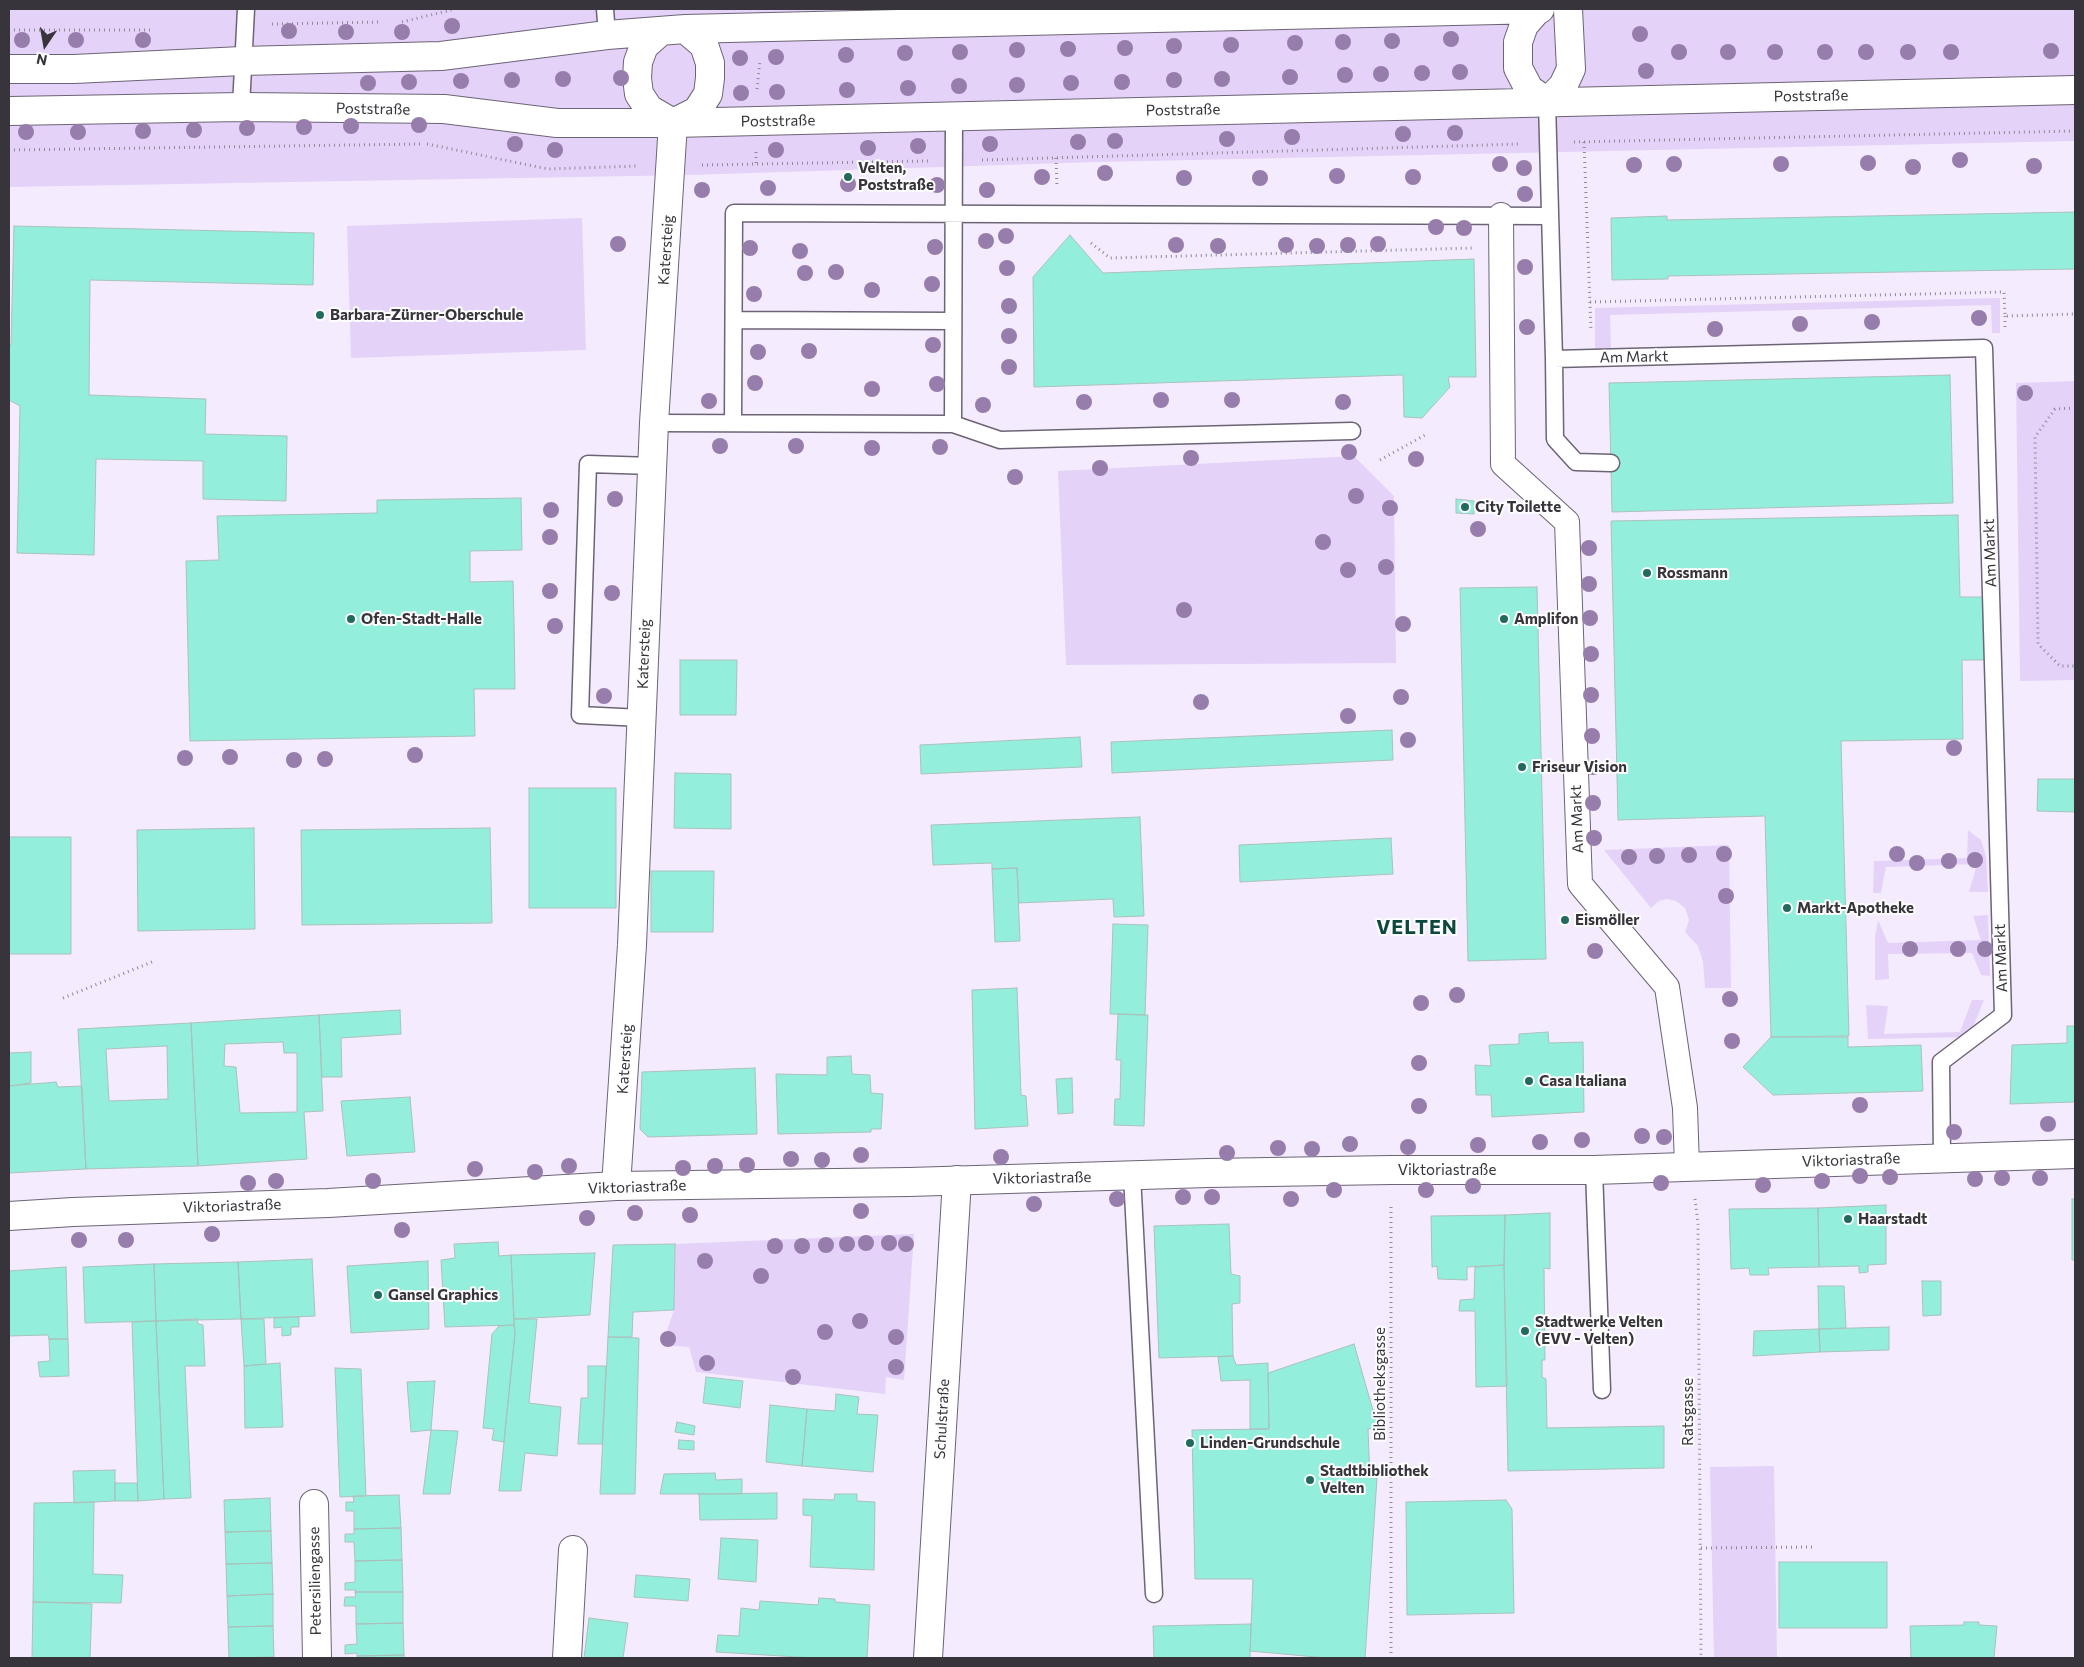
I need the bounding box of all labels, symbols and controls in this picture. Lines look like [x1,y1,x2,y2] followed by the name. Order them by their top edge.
[20,20,70,70] north arrow
[35,51,49,70] text: N
[1774,86,1848,106] street label: Poststraße
[336,99,410,119] street label: Poststraße
[1146,100,1220,120] street label: Poststraße
[741,111,815,131] street label: Poststraße
[858,159,934,194] place label: Velten, Poststraße
[842,171,854,183] marker: Velten, Poststraße
[655,214,677,286] street label: Katersteig
[330,306,523,324] place label: Barbara-Zürner-Oberschule
[314,309,326,321] marker: Barbara-Zürner-Oberschule
[1600,347,1668,367] street label: Am Markt
[1475,498,1561,516] place label: City Toilette
[1459,501,1471,513] marker: City Toilette
[1980,518,2000,588] street label: Am Markt
[1657,564,1728,582] place label: Rossmann
[1641,567,1653,579] marker: Rossmann
[361,610,482,628] place label: Ofen-Stadt-Halle
[1514,610,1579,628] place label: Amplifon
[345,613,357,625] marker: Ofen-Stadt-Halle
[1498,613,1510,625] marker: Amplifon
[634,619,654,689] street label: Katersteig
[1532,758,1627,776] place label: Friseur Vision
[1516,761,1528,773] marker: Friseur Vision
[1567,784,1587,854] street label: Am Markt
[1797,899,1914,917] place label: Markt-Apotheke
[1781,902,1793,914] marker: Markt-Apotheke
[1575,911,1639,929] place label: Eismöller
[1559,914,1571,926] marker: Eismöller
[1375,915,1459,939] district label: VELTEN
[1991,923,2011,993] street label: Am Markt
[614,1023,636,1095] street label: Katersteig
[1539,1072,1627,1090] place label: Casa Italiana
[1523,1075,1535,1087] marker: Casa Italiana
[1801,1149,1901,1171] street label: Viktoriastraße
[1398,1161,1496,1179] street label: Viktoriastraße
[993,1168,1091,1188] street label: Viktoriastraße
[587,1176,687,1198] street label: Viktoriastraße
[182,1195,282,1217] street label: Viktoriastraße
[1858,1210,1927,1228] place label: Haarstadt
[1842,1213,1854,1225] marker: Haarstadt
[388,1286,498,1304] place label: Gansel Graphics
[372,1289,384,1301] marker: Gansel Graphics
[1535,1313,1663,1348] place label: Stadtwerke Velten (EVV - Velten)
[1519,1325,1531,1337] marker: Stadtwerke Velten (EVV - Velten)
[1371,1327,1389,1441] street label: Bibliotheksgasse
[931,1378,953,1460] street label: Schulstraße
[1679,1378,1697,1446] street label: Ratsgasse
[1200,1434,1340,1452] place label: Linden-Grundschule
[1184,1437,1196,1449] marker: Linden-Grundschule
[1320,1462,1429,1497] place label: Stadtbibliothek Velten
[1304,1474,1316,1486] marker: Stadtbibliothek Velten
[305,1526,325,1636] street label: Petersiliengasse

